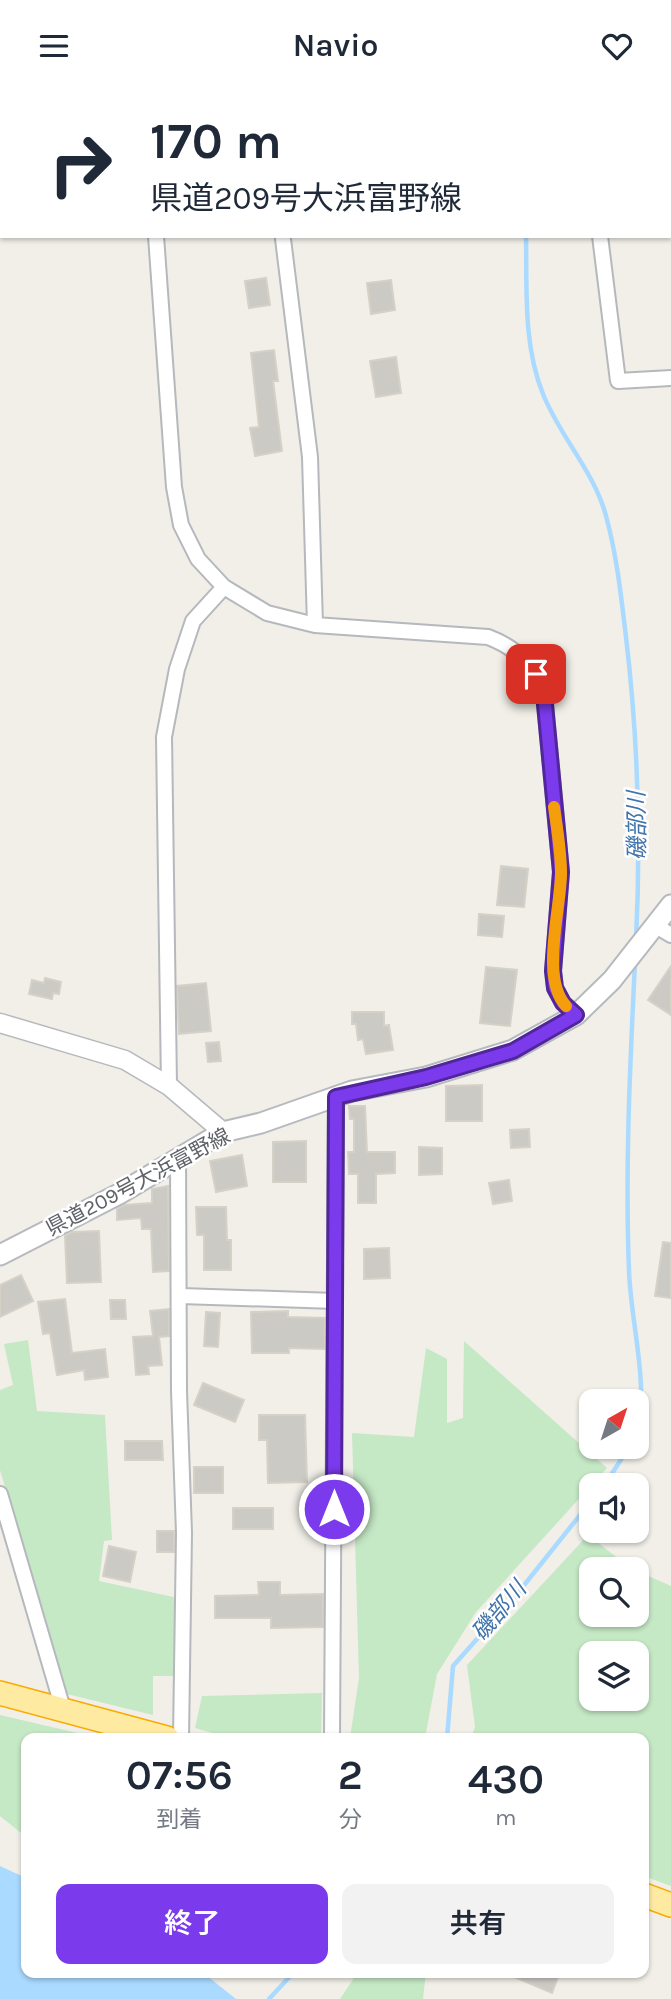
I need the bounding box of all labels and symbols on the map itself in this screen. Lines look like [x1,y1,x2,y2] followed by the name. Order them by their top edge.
[506,644,566,704] pin
[623,788,651,861] water label: 磯部川
[42,1123,234,1241] street label: 県道209号大浜富野線
[579,1389,649,1459] north arrow
[297,1472,371,1546] position arrow
[466,1574,533,1646] water label: 磯部川

